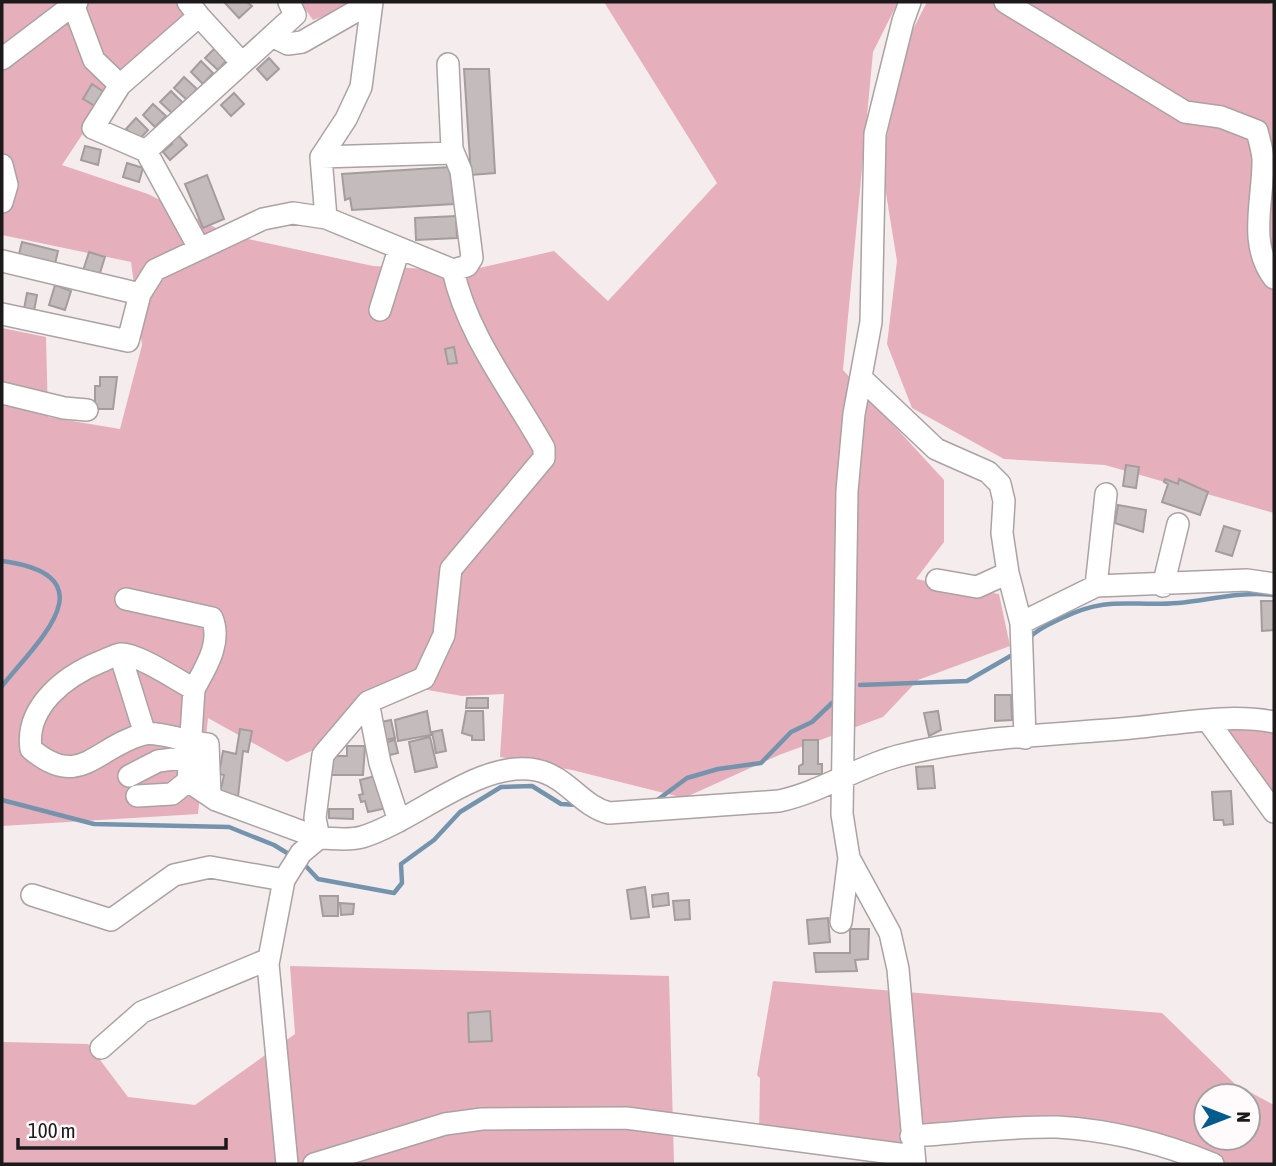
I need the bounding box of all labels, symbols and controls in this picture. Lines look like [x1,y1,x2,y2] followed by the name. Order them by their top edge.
[1192,1082,1262,1152] north arrow
[18,1106,226,1150] scale bar
[1233,1111,1255,1123] text: N
[28,1118,76,1142] text: 100 m

